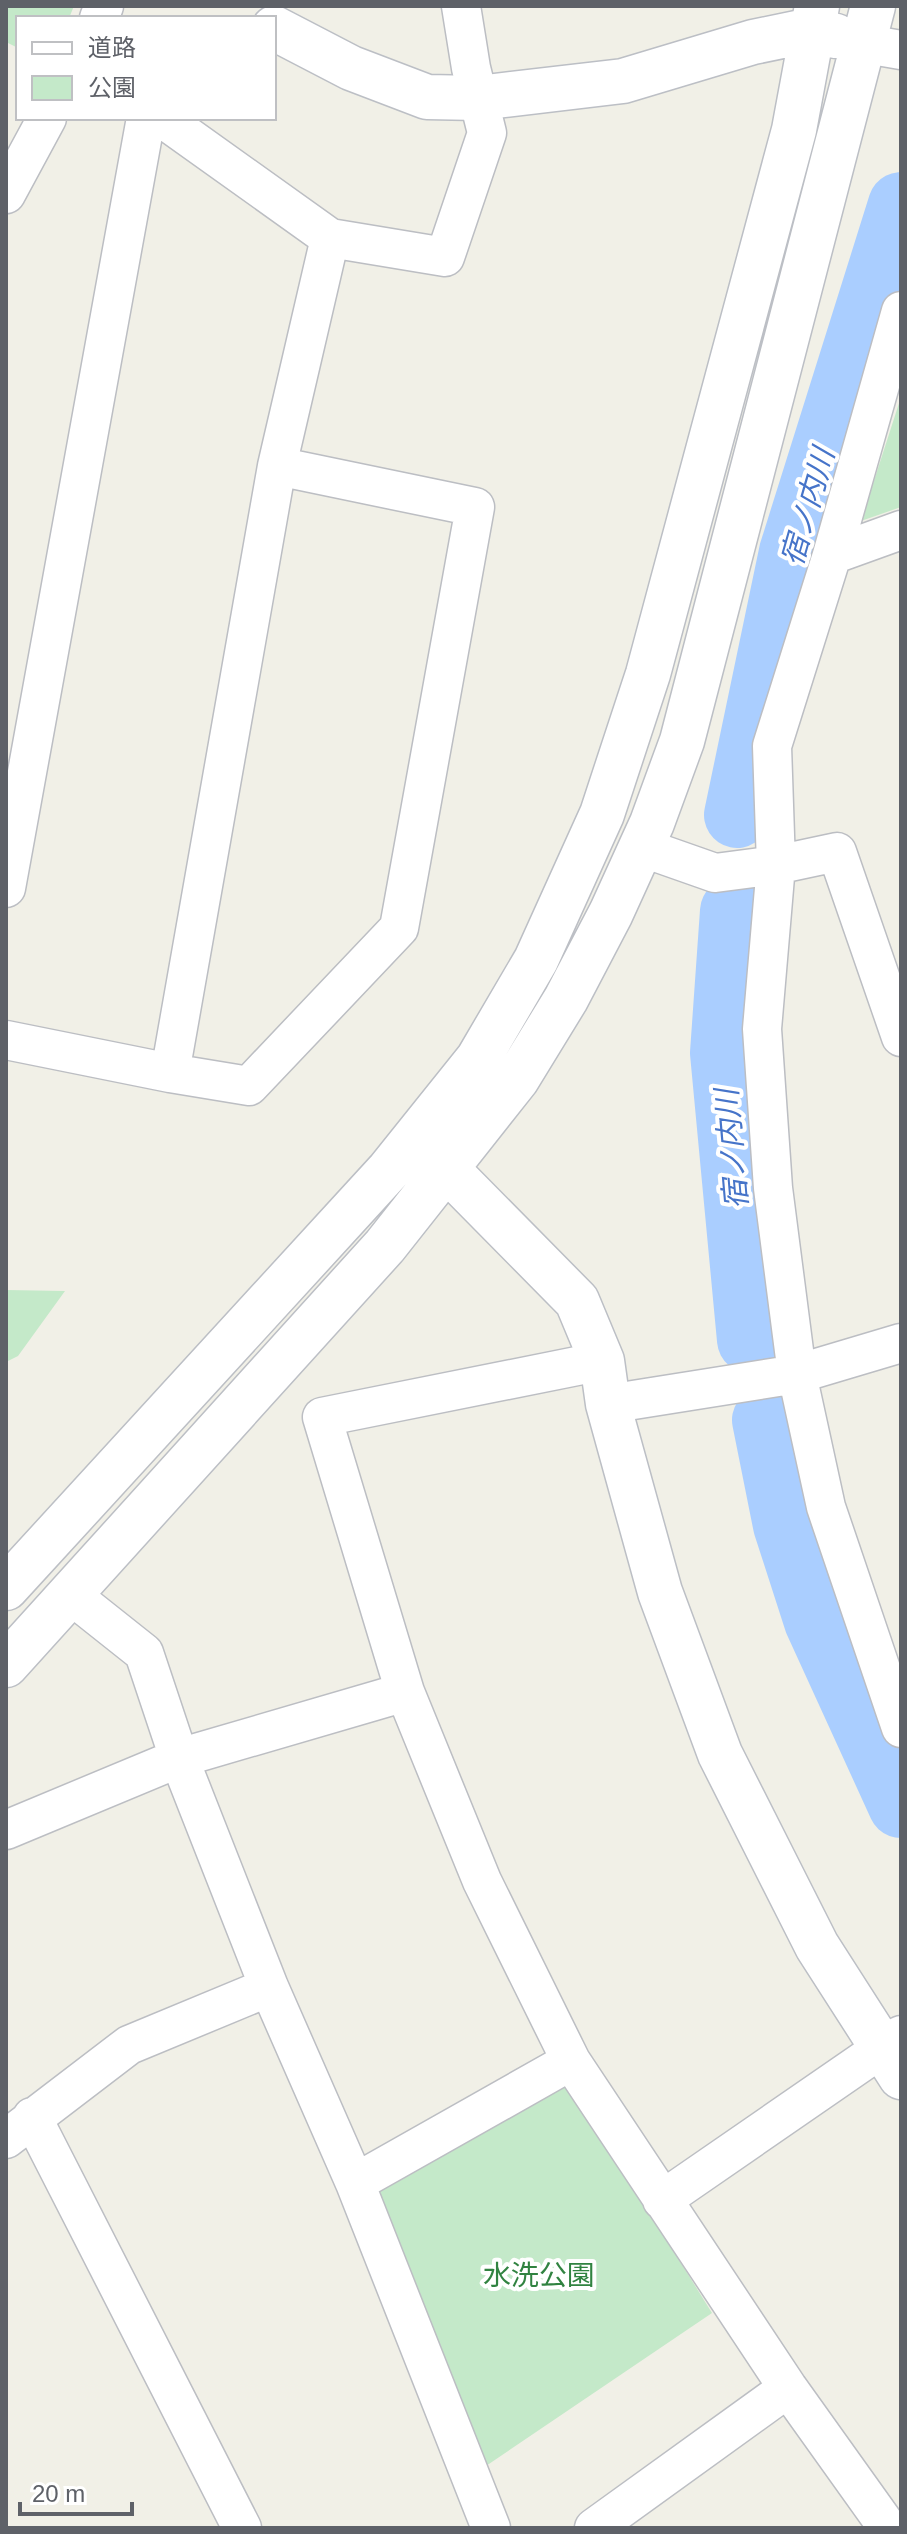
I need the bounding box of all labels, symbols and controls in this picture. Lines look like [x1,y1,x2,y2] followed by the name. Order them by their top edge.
[16,16,276,120] legend
[88,34,136,61] text: 道路
[88,74,136,101] text: 公園
[775,442,841,569] water label: 宿ノ内川
[710,1085,753,1210] water label: 宿ノ内川
[483,2260,595,2291] park label: 水洗公園
[20,2466,132,2516] scale bar
[32,2480,85,2507] text: 20 m

